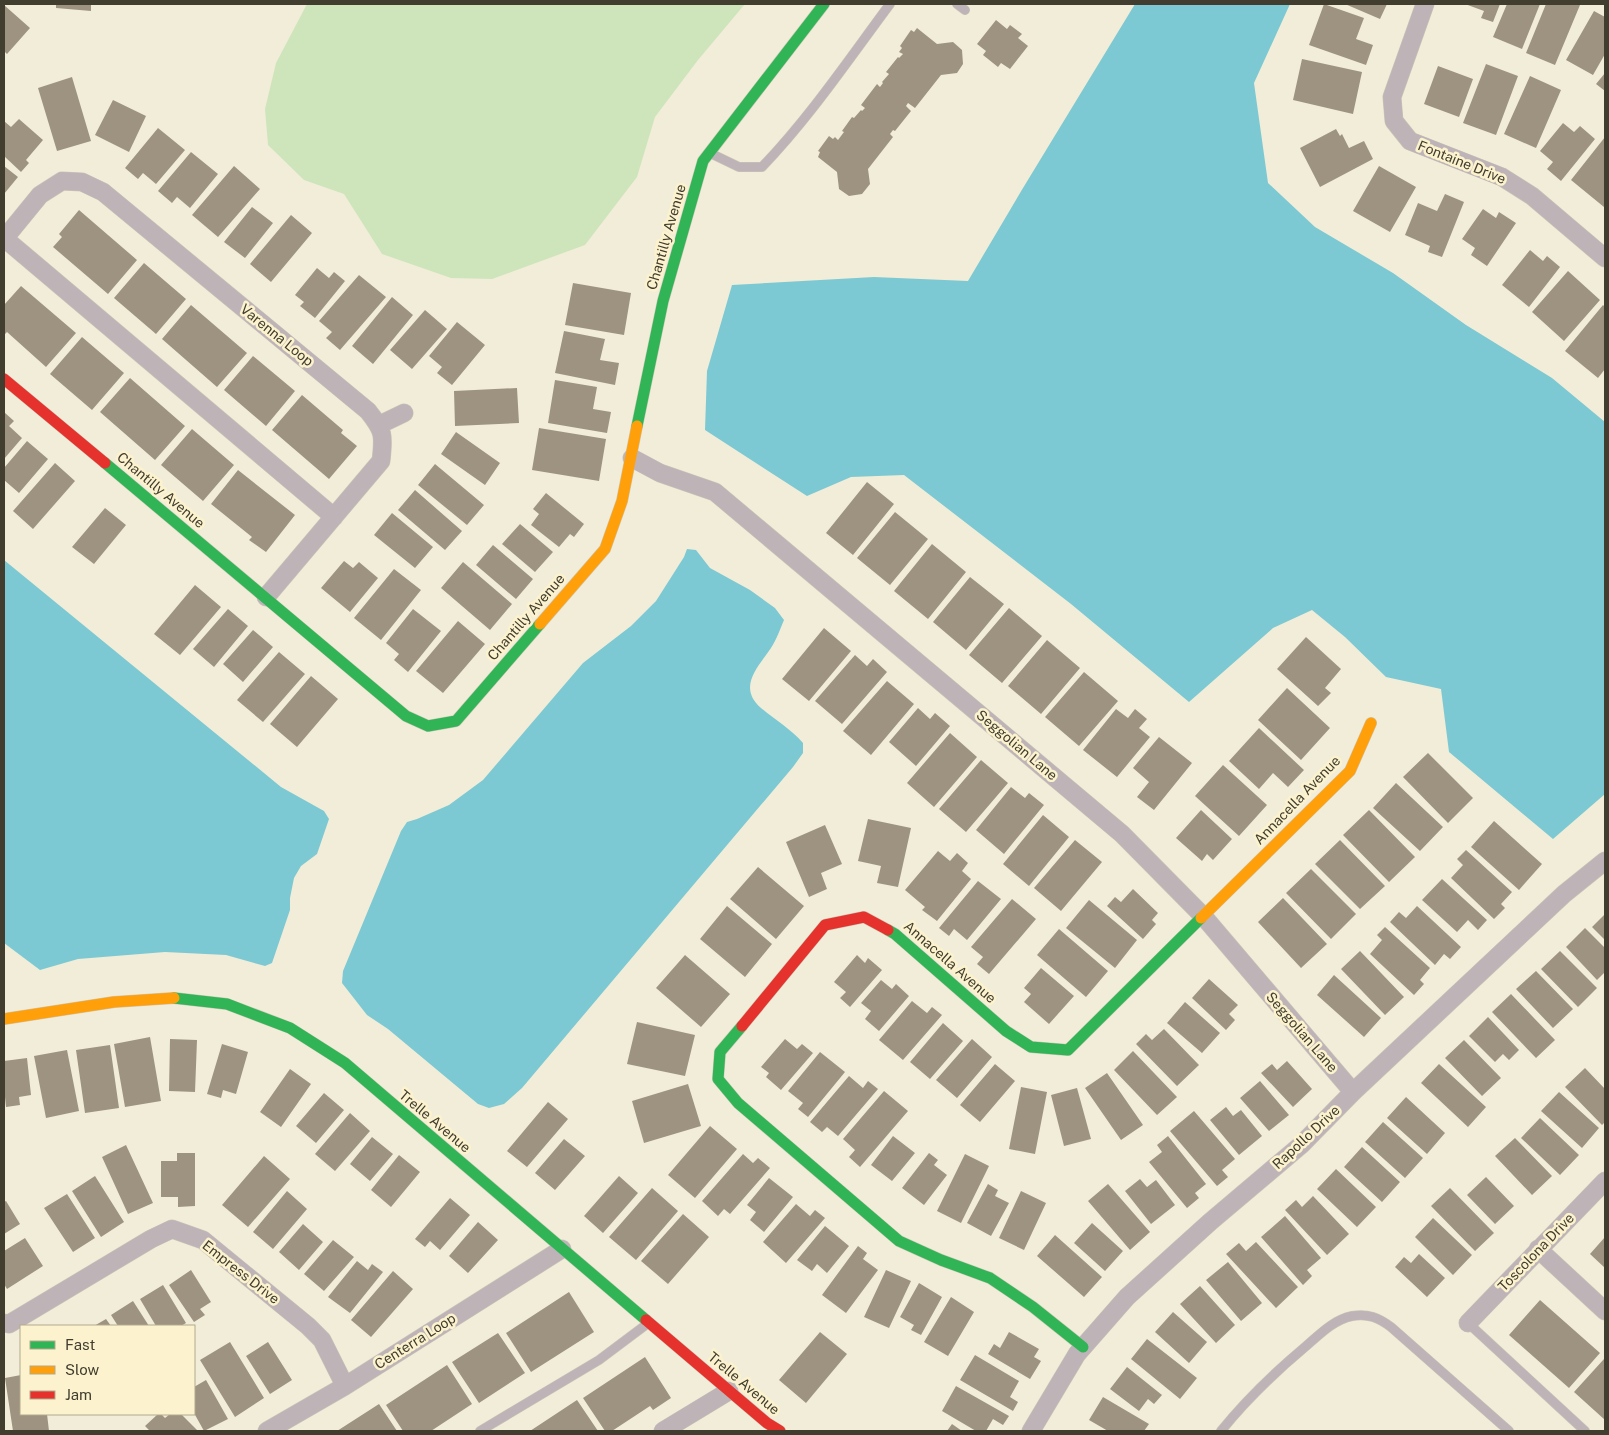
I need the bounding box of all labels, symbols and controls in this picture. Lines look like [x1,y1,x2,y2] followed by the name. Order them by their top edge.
[1416,137,1508,187] street label: Fontaine Drive
[643,182,689,292] street label: Chantilly Avenue
[237,301,317,369] street label: Varenna Loop
[114,449,208,531] street label: Chantilly Avenue
[484,571,568,663] street label: Chantilly Avenue
[973,707,1061,784] street label: Seggolian Lane
[1251,752,1343,848] street label: Annacella Avenue
[901,918,999,1006] street label: Annacella Avenue
[1263,989,1341,1075] street label: Seggolian Lane
[396,1086,474,1156] street label: Trelle Avenue
[1269,1102,1343,1172] street label: Rapollo Drive
[1495,1210,1577,1294] street label: Toscolona Drive
[199,1237,283,1307] street label: Empress Drive
[372,1310,458,1372] street label: Centerra Loop
[20,1325,195,1415] legend
[65,1336,95,1353] text: Fast
[705,1348,783,1418] street label: Trelle Avenue
[65,1361,100,1378] text: Slow
[65,1386,92,1403] text: Jam

